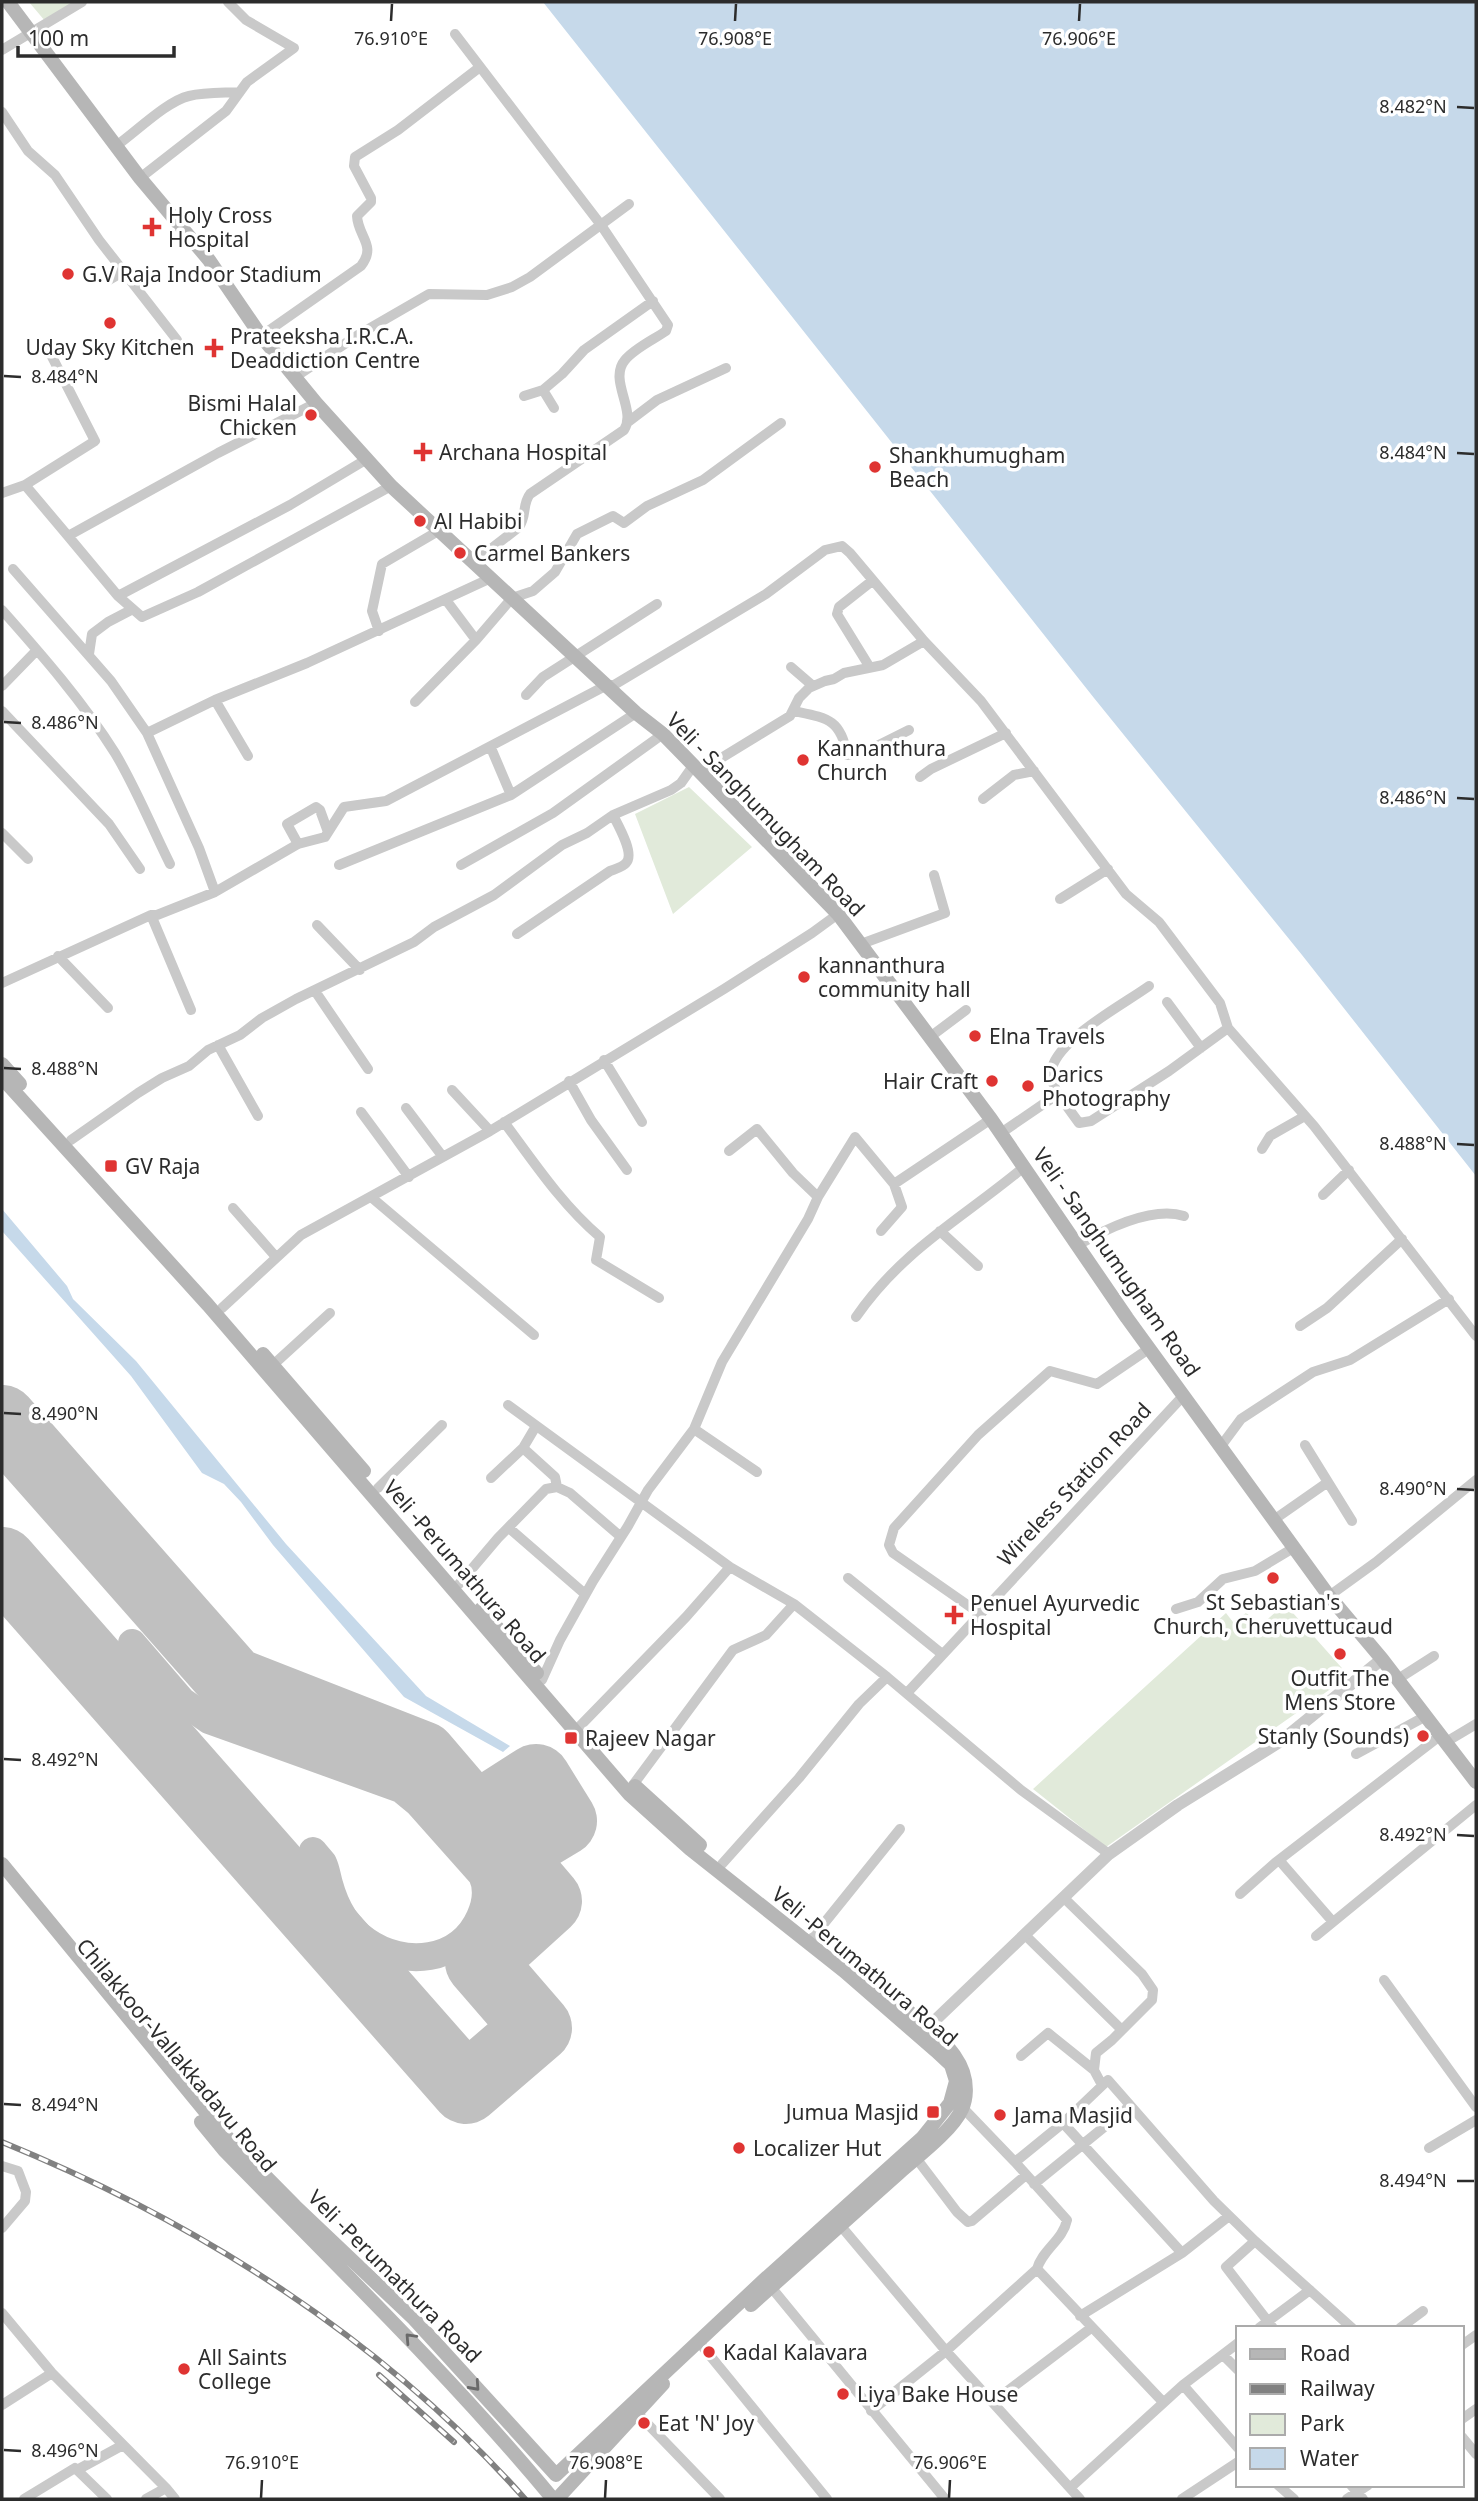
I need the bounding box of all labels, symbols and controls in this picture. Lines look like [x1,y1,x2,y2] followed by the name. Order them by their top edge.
[18,14,173,58] scale bar
[28,24,89,52] text: 100 m
[354,26,428,50] text: 76.910°E
[698,26,772,50] text: 76.908°E
[1042,26,1116,50] text: 76.906°E
[1379,94,1447,118] text: 8.482°N
[168,201,272,253] place label: Holy Cross Hospital
[142,217,162,237] marker: Holy Cross Hospital
[82,260,322,288] place label: G.V Raja Indoor Stadium
[60,266,76,282] marker: G.V Raja Indoor Stadium
[102,315,118,331] marker: Uday Sky Kitchen
[230,322,420,374] place label: Prateeksha I.R.C.A. Deaddiction Centre
[25,333,195,361] place label: Uday Sky Kitchen
[204,338,224,358] marker: Prateeksha I.R.C.A. Deaddiction Centre
[31,364,99,388] text: 8.484°N
[187,389,297,441] place label: Bismi Halal Chicken
[303,407,319,423] marker: Bismi Halal Chicken
[439,438,607,466] place label: Archana Hospital
[1379,440,1447,464] text: 8.484°N
[889,441,1065,493] place label: Shankhumugham Beach
[413,442,433,462] marker: Archana Hospital
[867,459,883,475] marker: Shankhumugham Beach
[434,507,522,535] place label: Al Habibi
[412,513,428,529] marker: Al Habibi
[474,539,630,567] place label: Carmel Bankers
[452,545,468,561] marker: Carmel Bankers
[661,706,871,922] street label: Veli - Sanghumugham Road
[31,710,99,734] text: 8.486°N
[817,734,946,786] place label: Kannanthura Church
[795,752,811,768] marker: Kannanthura Church
[1379,785,1447,809] text: 8.486°N
[818,951,971,1003] place label: kannanthura community hall
[796,969,812,985] marker: kannanthura community hall
[989,1022,1105,1050] place label: Elna Travels
[967,1028,983,1044] marker: Elna Travels
[31,1056,99,1080] text: 8.488°N
[1042,1060,1171,1112] place label: Darics Photography
[883,1067,978,1095] place label: Hair Craft
[984,1073,1000,1089] marker: Hair Craft
[1020,1078,1036,1094] marker: Darics Photography
[1379,1131,1447,1155] text: 8.488°N
[1027,1142,1207,1382] street label: Veli - Sanghumugham Road
[125,1152,200,1180] place label: GV Raja
[103,1158,119,1174] marker: GV Raja
[991,1396,1157,1572] street label: Wireless Station Road
[31,1401,99,1425] text: 8.490°N
[378,1473,552,1669] street label: Veli -Perumathura Road
[1379,1476,1447,1500] text: 8.490°N
[1265,1570,1281,1586] marker: St Sebastian's Church, Cheruvettucaud
[1153,1588,1393,1640] place label: St Sebastian's Church, Cheruvettucaud
[970,1589,1140,1641] place label: Penuel Ayurvedic Hospital
[944,1605,964,1625] marker: Penuel Ayurvedic Hospital
[1332,1646,1348,1662] marker: Outfit The Mens Store
[1284,1664,1396,1716] place label: Outfit The Mens Store
[1258,1722,1409,1750] place label: Stanly (Sounds)
[585,1724,716,1752] place label: Rajeev Nagar
[1415,1728,1431,1744] marker: Stanly (Sounds)
[563,1730,579,1746] marker: Rajeev Nagar
[31,1747,99,1771] text: 8.492°N
[1379,1822,1447,1846] text: 8.492°N
[766,1880,964,2052] street label: Veli -Perumathura Road
[71,1932,283,2178] street label: Chilakkoor-Vallakkadavu Road
[31,2092,99,2116] text: 8.494°N
[784,2098,919,2126] place label: Jumua Masjid
[1012,2101,1133,2129] place label: Jama Masjid
[925,2104,941,2120] marker: Jumua Masjid
[992,2107,1008,2123] marker: Jama Masjid
[753,2134,882,2162] place label: Localizer Hut
[731,2140,747,2156] marker: Localizer Hut
[1379,2168,1447,2192] text: 8.494°N
[302,2183,488,2369] street label: Veli -Perumathura Road
[1236,2326,1464,2487] legend
[406,2333,419,2346] one-way arrow
[723,2338,868,2366] place label: Kadal Kalavara
[1300,2339,1350,2367] text: Road
[198,2343,287,2395] place label: All Saints College
[701,2344,717,2360] marker: Kadal Kalavara
[176,2361,192,2377] marker: All Saints College
[1300,2374,1375,2402] text: Railway
[466,2378,479,2391] one-way arrow
[857,2380,1018,2408] place label: Liya Bake House
[835,2386,851,2402] marker: Liya Bake House
[658,2409,754,2437] place label: Eat 'N' Joy
[1300,2409,1345,2437] text: Park
[636,2415,652,2431] marker: Eat 'N' Joy
[31,2438,99,2462] text: 8.496°N
[1300,2444,1359,2472] text: Water
[225,2450,299,2474] text: 76.910°E
[569,2450,643,2474] text: 76.908°E
[913,2450,987,2474] text: 76.906°E

